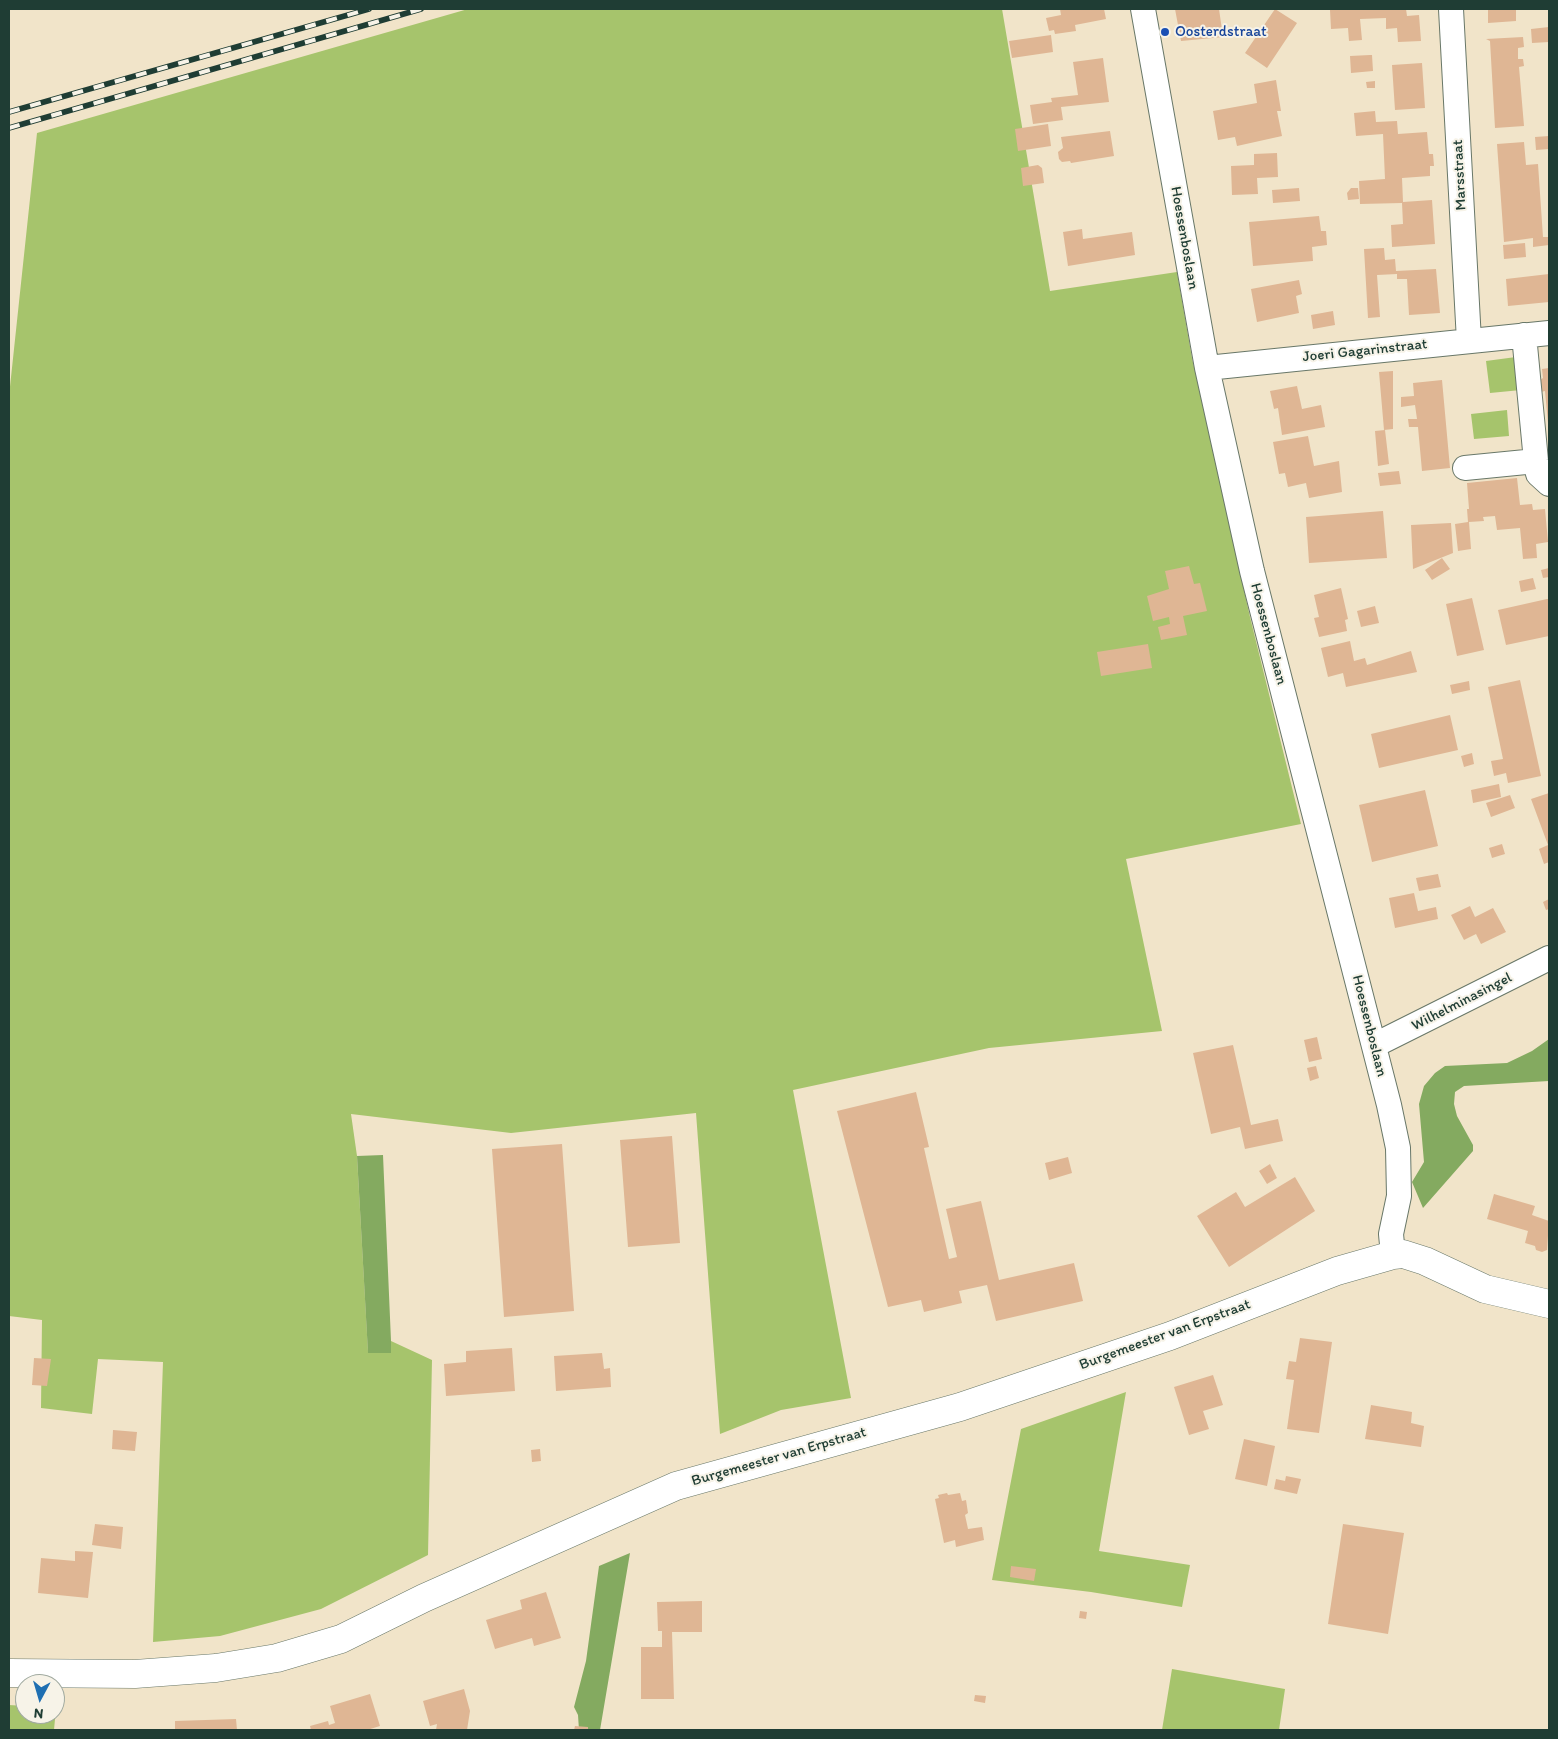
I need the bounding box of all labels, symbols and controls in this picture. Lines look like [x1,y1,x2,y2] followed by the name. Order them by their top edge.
[1175,23,1267,41] place label: Oosterdstraat
[1159,26,1171,38] marker: Oosterdstraat
[1449,139,1471,211] street label: Marsstraat
[1166,185,1202,291] street label: Hoessenboslaan
[1302,336,1428,366] street label: Joeri Gagarinstraat
[1246,581,1290,687] street label: Hoessenboslaan
[1409,969,1515,1035] street label: Wilhelminasingel
[1348,973,1390,1079] street label: Hoessenboslaan
[1077,1296,1253,1374] street label: Burgemeester van Erpstraat
[690,1423,868,1491] street label: Burgemeester van Erpstraat
[15,1674,65,1724] north arrow
[33,1704,44,1722] text: N

